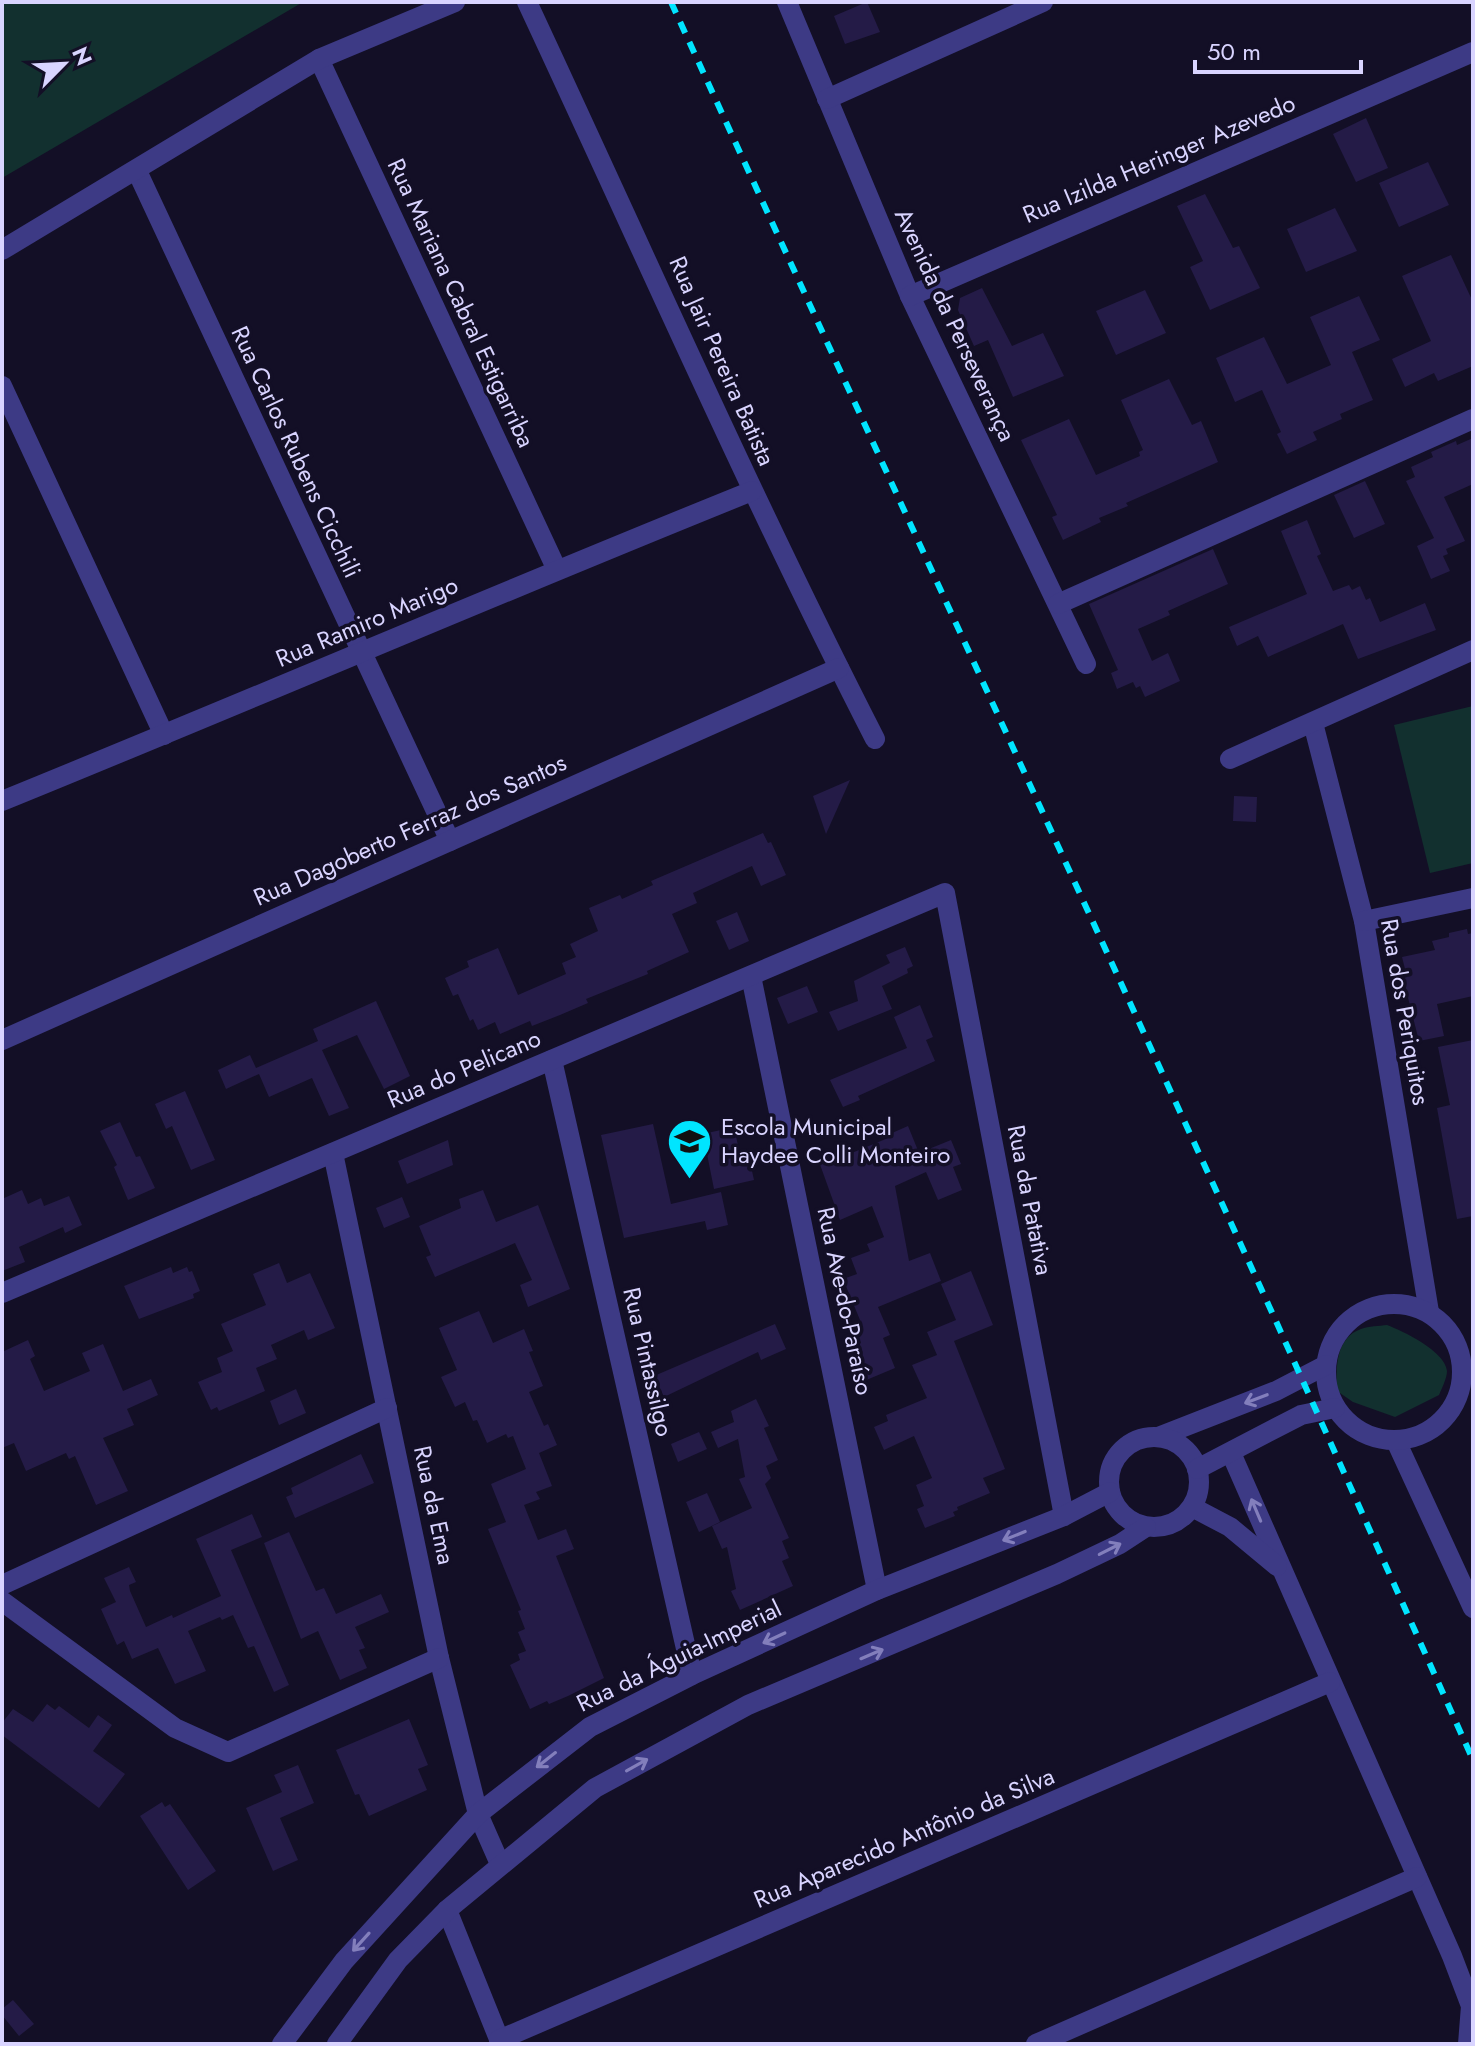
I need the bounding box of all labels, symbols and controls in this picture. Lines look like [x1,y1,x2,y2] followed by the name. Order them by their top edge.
[24,24,104,104] north arrow
[1195,24,1361,74] scale bar
[1207,34,1261,69] text: 50 m
[64,41,100,70] text: N
[1017,85,1301,232] street label: Rua Izilda Heringer Azevedo
[379,153,544,453] street label: Rua Mariana Cabral Estigarriba
[886,202,1025,447] street label: Avenida da Perseverança
[661,250,784,471] street label: Rua Jair Pereira Batista
[223,320,370,583] street label: Rua Carlos Rubens Cicchili
[270,567,463,676] street label: Rua Ramiro Marigo
[248,745,572,915] street label: Rua Dagoberto Ferraz dos Santos
[1372,916,1439,1108] street label: Rua dos Periquitos
[381,1020,546,1117] street label: Rua do Pelicano
[721,1109,950,1172] place label: Escola Municipal Haydee Colli Monteiro
[666,1117,714,1180] school or university icon: Escola Municipal Haydee Colli Monteiro
[999,1122,1062,1278] street label: Rua da Patativa
[808,1204,883,1398] street label: Rua Ave-do-Paraíso
[614,1284,683,1440] street label: Rua Pintassilgo
[1244,1393,1269,1407] one-way arrow
[405,1442,464,1568] street label: Rua da Ema
[1247,1499,1262,1523] one-way arrow
[1002,1530,1027,1544] one-way arrow
[1097,1540,1121,1556] one-way arrow
[570,1591,787,1720] street label: Rua da Águia-Imperial
[763,1631,787,1646] one-way arrow
[859,1646,884,1660] one-way arrow
[536,1752,557,1769] one-way arrow
[625,1756,648,1772] one-way arrow
[748,1758,1060,1917] street label: Rua Aparecido Antônio da Silva
[353,1931,371,1951] one-way arrow

